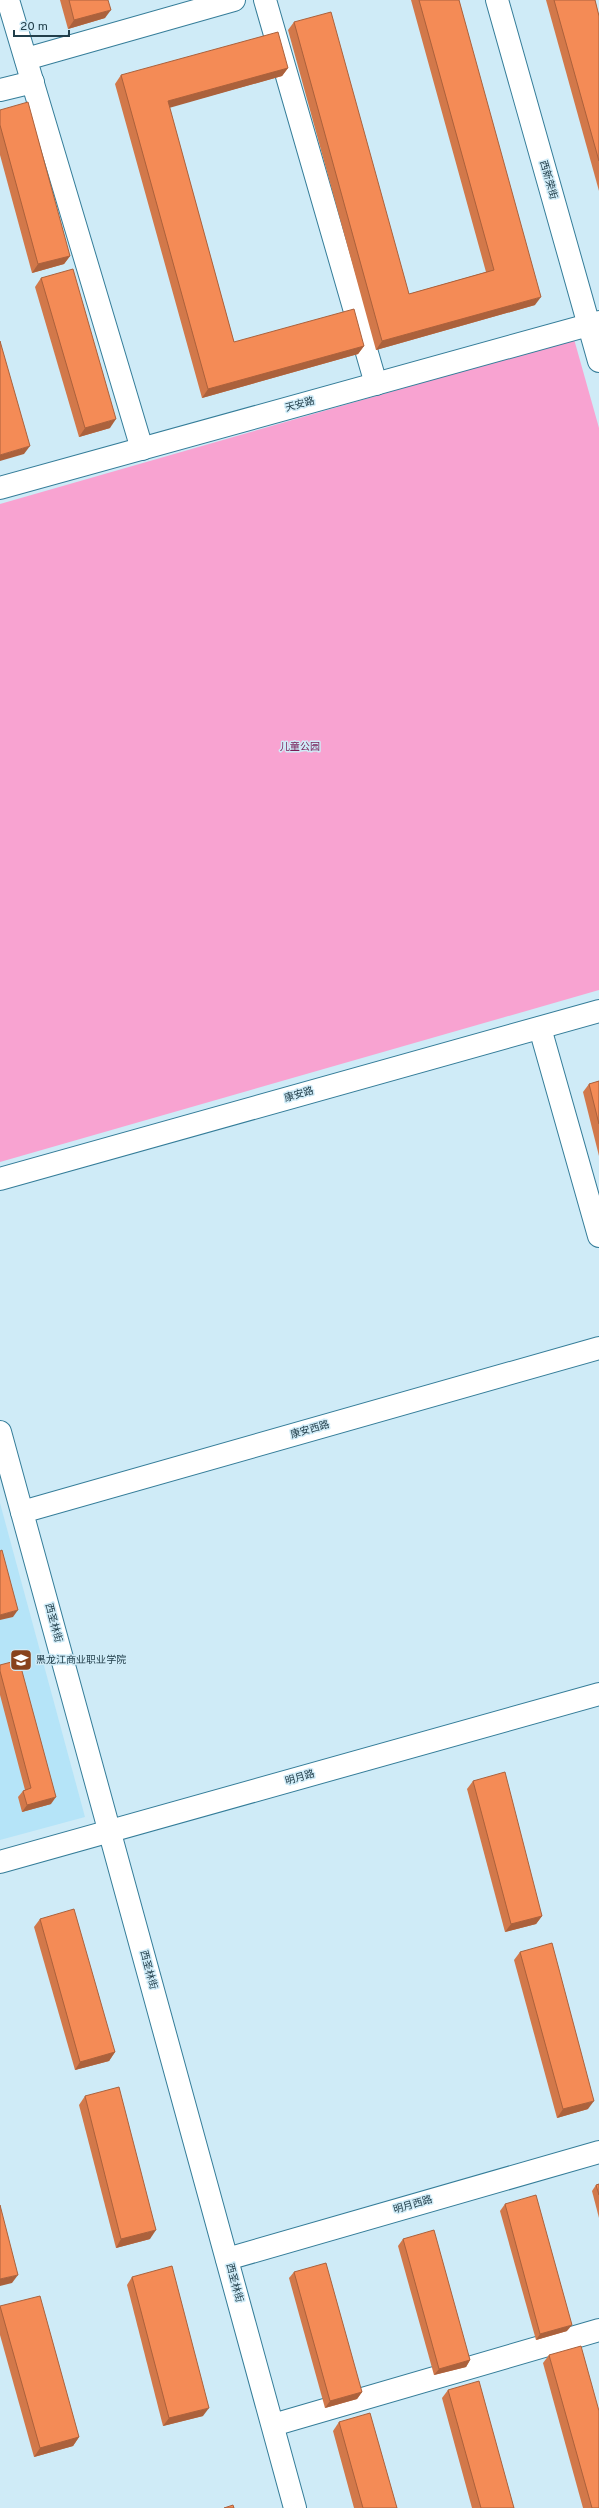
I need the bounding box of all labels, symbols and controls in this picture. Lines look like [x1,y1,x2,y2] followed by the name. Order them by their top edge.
[14,12,69,38] scale bar
[20,19,48,35] text: 20 m
[536,159,560,201] street label: 西新荣街
[284,395,316,415] street label: 天安路
[280,741,320,754] park label: 儿童公园
[283,1085,315,1105] street label: 康安路
[289,1418,331,1442] street label: 康安西路
[42,1602,64,1644] street label: 西圣林街
[8,1647,34,1673] school or university icon: 黑龙江商业职业学院
[36,1654,126,1667] place label: 黑龙江商业职业学院
[284,1768,316,1788] street label: 明月路
[137,1949,159,1991] street label: 西圣林街
[392,2193,434,2217] street label: 明月西路
[223,2262,245,2304] street label: 西圣林街

